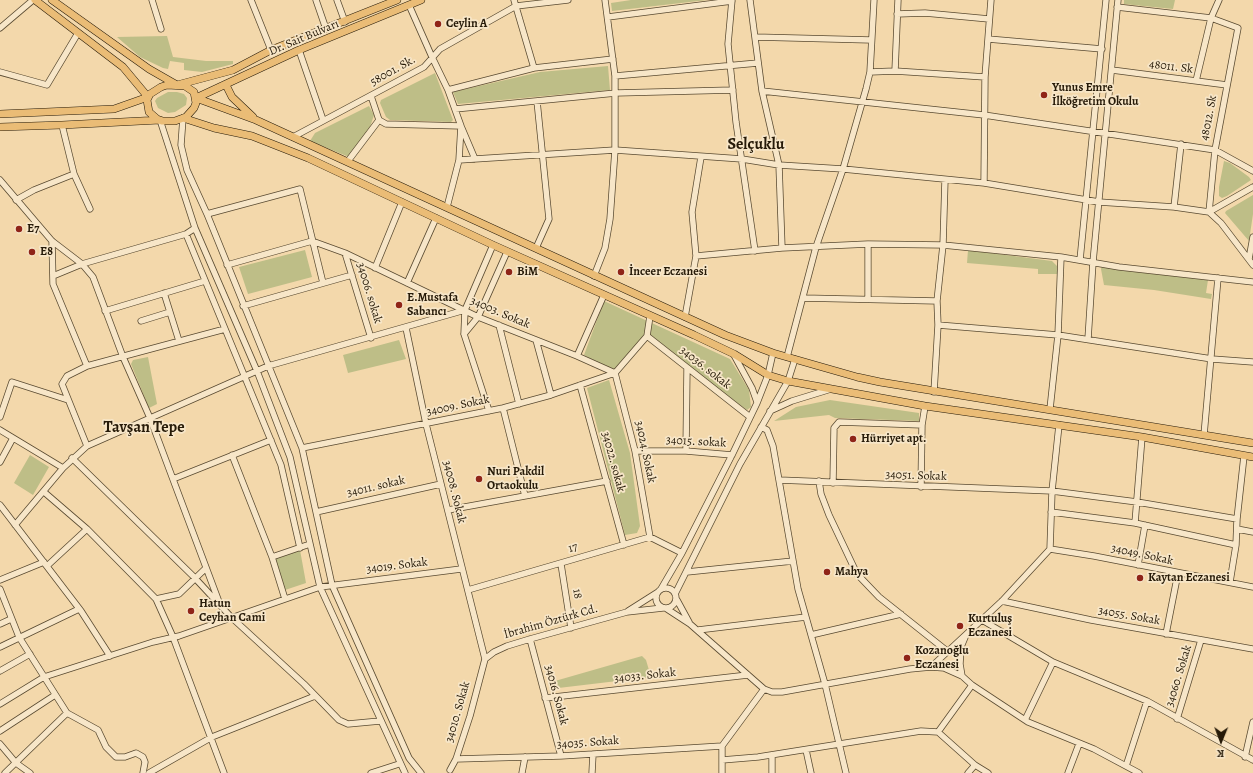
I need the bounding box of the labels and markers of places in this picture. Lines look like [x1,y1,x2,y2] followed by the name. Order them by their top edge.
[446,17,487,31] place label: Ceylin A
[433,19,443,29] marker: Ceylin A
[1052,81,1138,109] place label: Yunus Emre İlköğretim Okulu
[1039,90,1049,100] marker: Yunus Emre İlköğretim Okulu
[27,222,39,236] place label: E7
[14,224,24,234] marker: E7
[40,245,53,259] place label: E8
[27,247,37,257] marker: E8
[517,265,538,279] place label: BiM
[629,265,707,279] place label: İnceer Eczanesi
[504,267,514,277] marker: BiM
[616,267,626,277] marker: İnceer Eczanesi
[407,291,458,319] place label: E.Mustafa Sabancı
[394,300,404,310] marker: E.Mustafa Sabancı
[861,432,926,446] place label: Hürriyet apt.
[848,434,858,444] marker: Hürriyet apt.
[487,465,544,493] place label: Nuri Pakdil Ortaokulu
[474,474,484,484] marker: Nuri Pakdil Ortaokulu
[835,565,868,579] place label: Mahya
[822,567,832,577] marker: Mahya
[1148,571,1230,585] place label: Kaytan Eczanesi
[1135,573,1145,583] marker: Kaytan Eczanesi
[199,597,265,625] place label: Hatun Ceyhan Cami
[186,606,196,616] marker: Hatun Ceyhan Cami
[968,612,1012,640] place label: Kurtuluş Eczanesi
[955,621,965,631] marker: Kurtuluş Eczanesi
[915,644,969,672] place label: Kozanoğlu Eczanesi
[902,653,912,663] marker: Kozanoğlu Eczanesi

